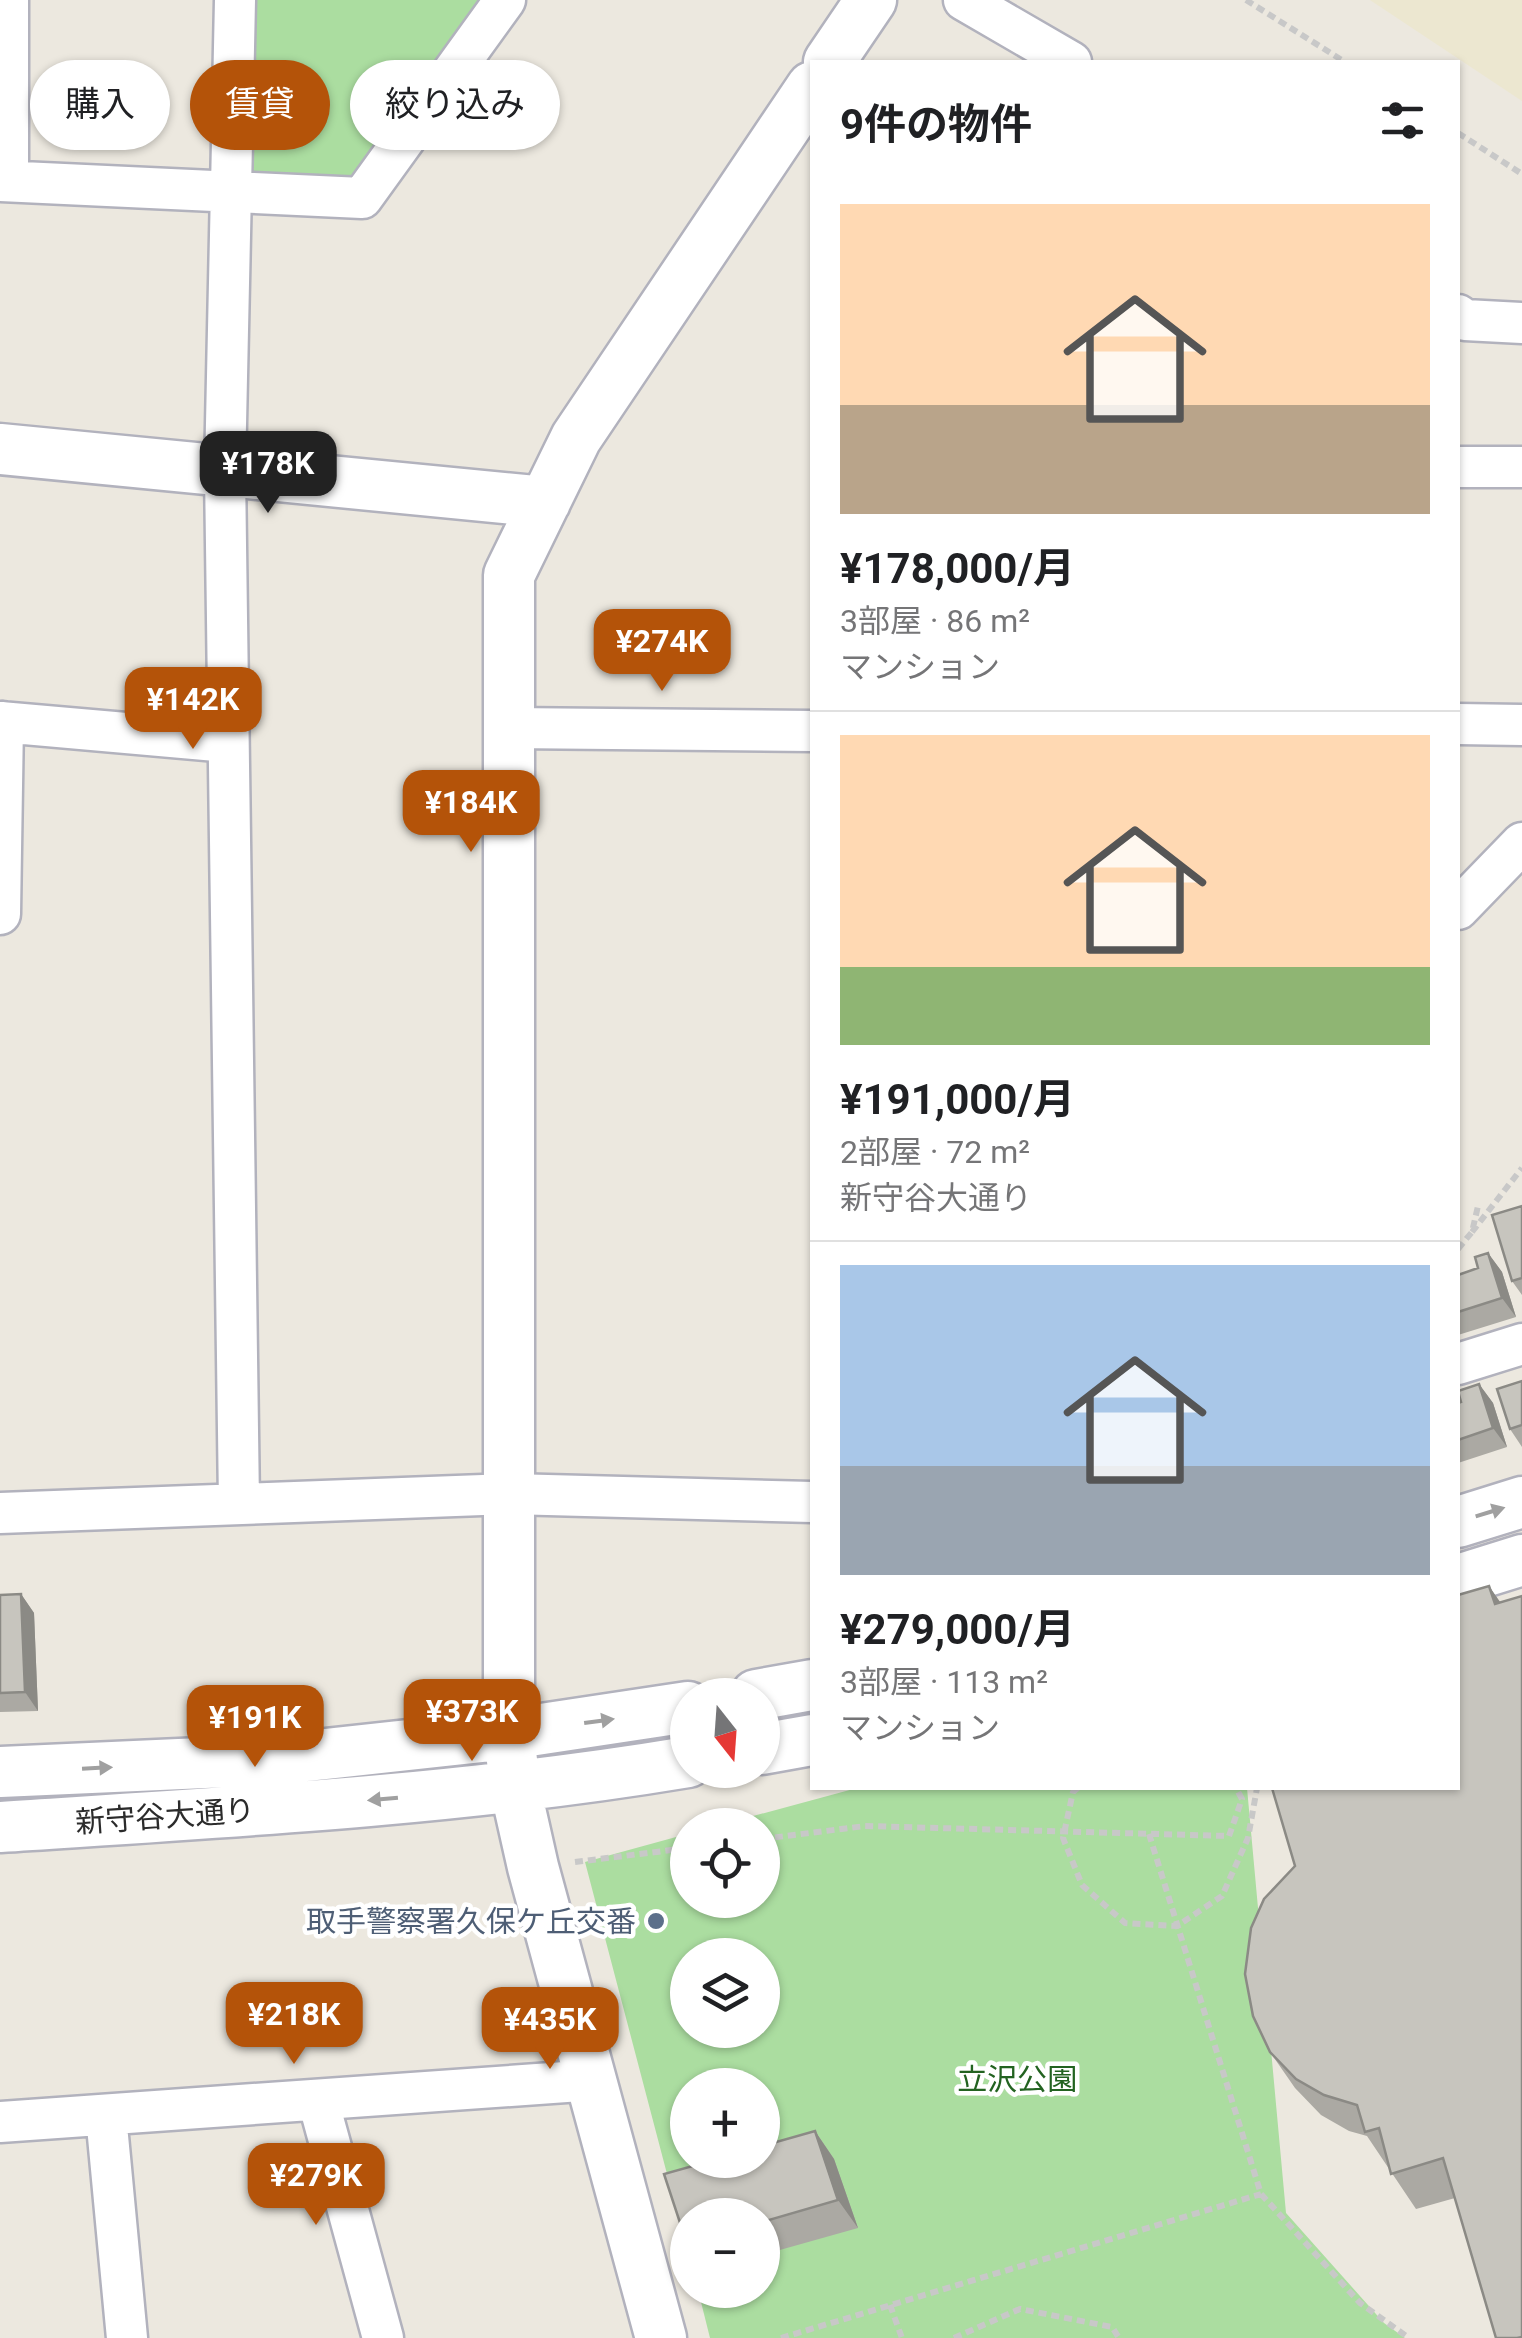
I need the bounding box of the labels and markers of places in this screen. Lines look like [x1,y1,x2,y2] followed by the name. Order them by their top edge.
[198,431,338,516] pin: ¥178K
[592,609,732,694] pin: ¥274K
[123,667,263,752] pin: ¥142K
[401,770,541,855] pin: ¥184K
[402,1679,542,1764] pin: ¥373K
[185,1685,325,1770] pin: ¥191K
[306,1904,636,1939] place label: 取手警察署久保ケ丘交番
[645,1910,667,1932] marker: 取手警察署久保ケ丘交番
[224,1982,364,2067] pin: ¥218K
[480,1987,620,2072] pin: ¥435K
[246,2143,386,2228] pin: ¥279K

